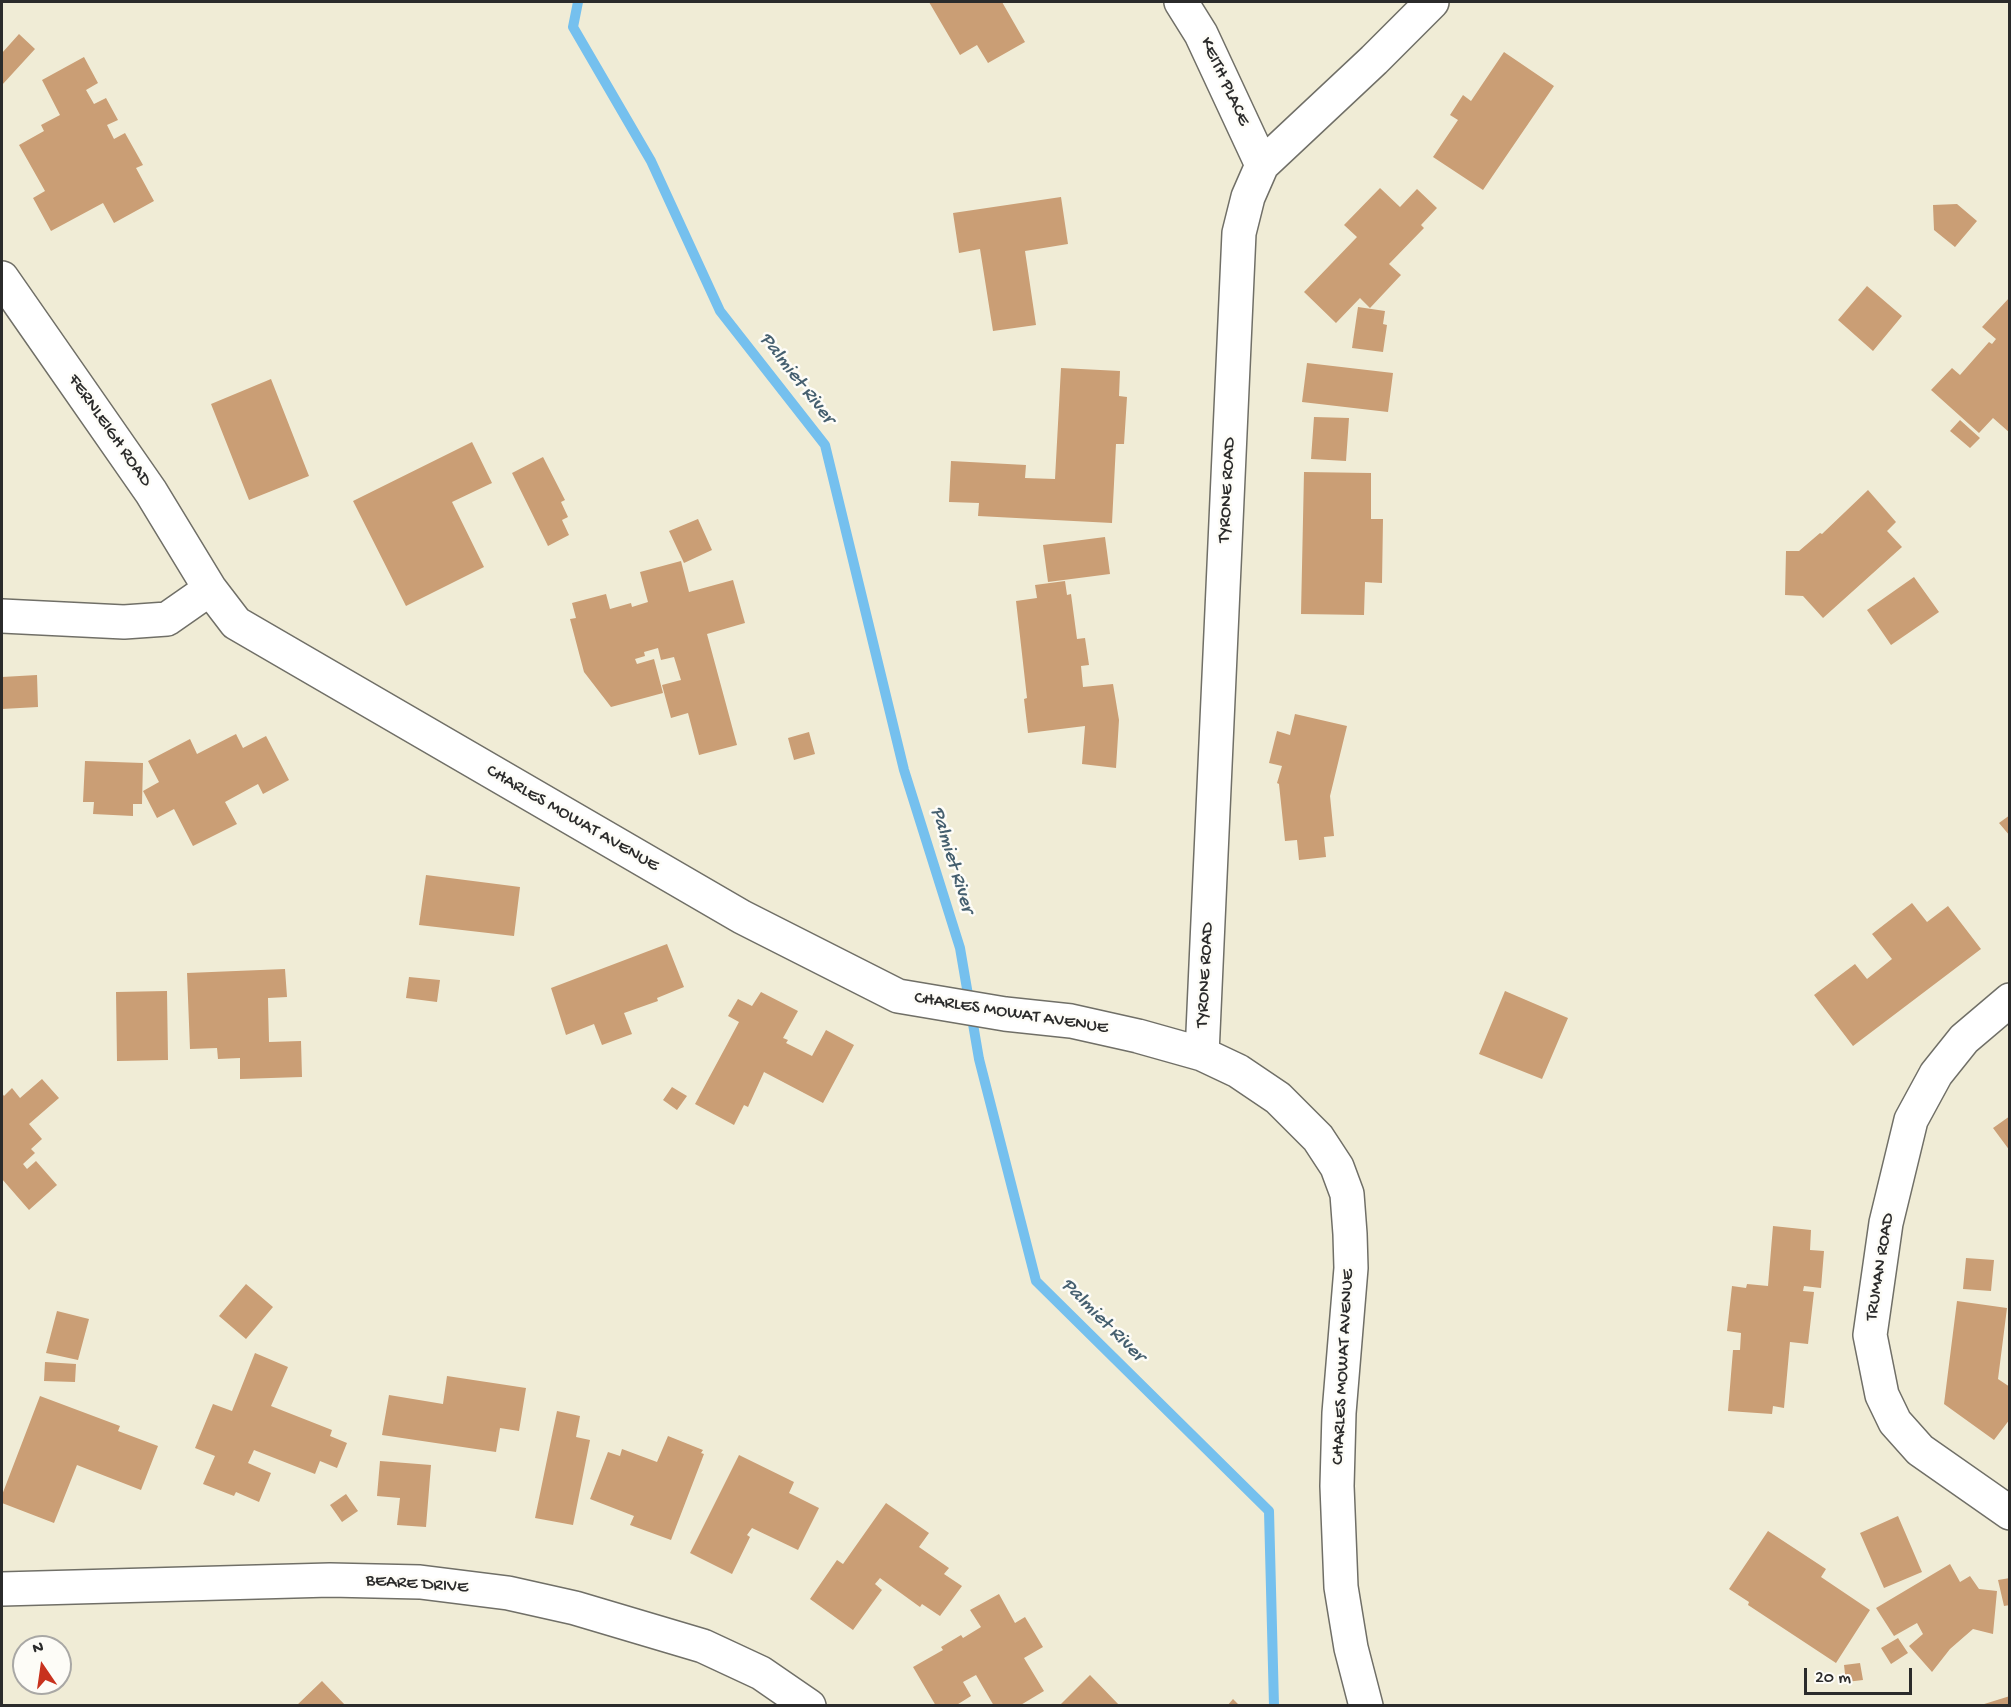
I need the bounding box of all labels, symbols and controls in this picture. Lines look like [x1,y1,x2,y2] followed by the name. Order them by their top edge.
[1194,34,1254,130] street label: KEITH PLACE
[753,329,839,429] water label: Palmiet River
[62,371,156,491] street label: FERNLEIGH ROAD
[1214,437,1242,543] street label: TYRONE ROAD
[482,761,662,877] street label: CHARLES MOWAT AVENUE
[924,804,978,916] water label: Palmiet River
[1192,922,1220,1028] street label: TYRONE ROAD
[912,988,1110,1040] street label: CHARLES MOWAT AVENUE
[1862,1212,1900,1322] street label: TRUMAN ROAD
[1328,1269,1360,1465] street label: CHARLES MOWAT AVENUE
[1055,1274,1149,1368] water label: Palmiet River
[365,1571,469,1599] street label: BEARE DRIVE
[12,1635,72,1695] north arrow
[31,1638,46,1659] text: N
[1807,1656,1915,1694] scale bar
[1815,1668,1851,1689] text: 20 m

